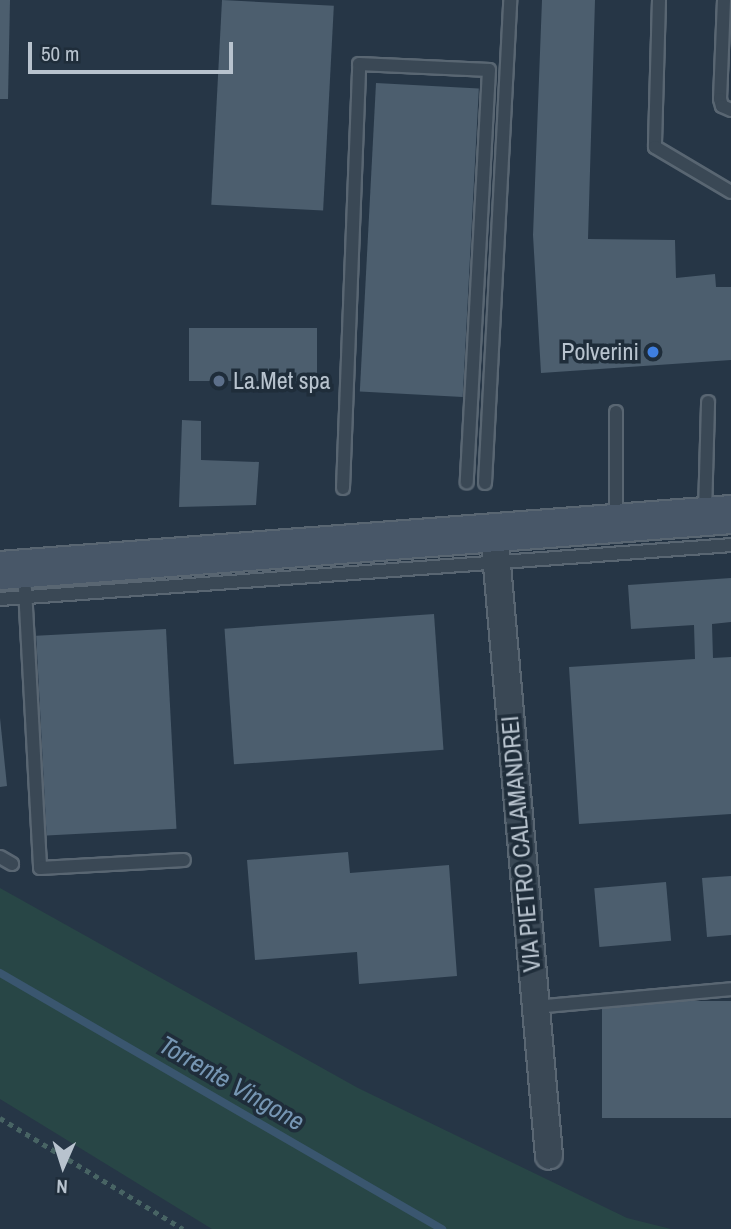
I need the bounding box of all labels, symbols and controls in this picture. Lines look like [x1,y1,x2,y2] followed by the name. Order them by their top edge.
[32,28,236,72] scale bar
[41,39,79,68] text: 50 m
[561,338,639,366] place label: Polverini
[645,344,661,360] marker: Polverini
[233,367,330,395] place label: La.Met spa
[211,373,227,389] marker: La.Met spa
[495,714,547,974] street label: VIA PIETRO CALAMANDREI
[154,1029,310,1137] water label: Torrente Vingone
[28,1131,98,1201] north arrow
[56,1174,68,1200] text: N

